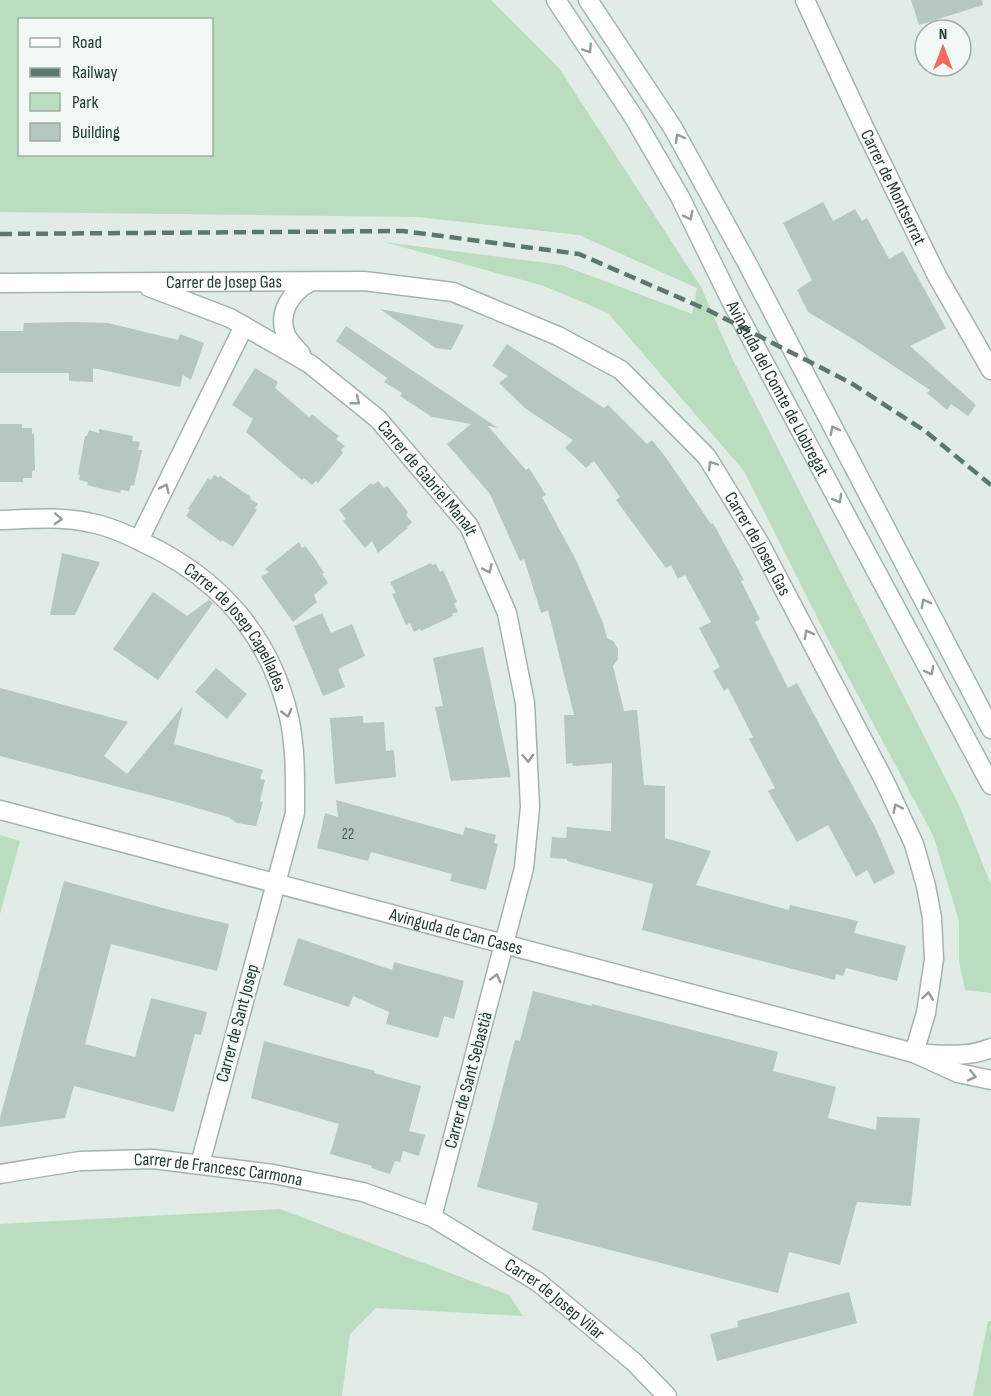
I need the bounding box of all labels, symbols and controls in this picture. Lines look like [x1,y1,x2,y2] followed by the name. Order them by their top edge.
[18,18,213,156] legend
[913,18,973,78] north arrow
[939,25,947,44] text: N
[72,32,102,53] text: Road
[581,42,592,53] one-way arrow
[72,62,117,83] text: Railway
[72,92,98,113] text: Park
[72,122,120,143] text: Building
[856,126,930,249] street label: Carrer de Montserrat
[675,133,686,144] one-way arrow
[681,209,693,220] one-way arrow
[166,271,282,293] street label: Carrer de Josep Gas
[721,297,833,480] street label: Avinguda del Comte de Llobregat
[349,394,360,405] one-way arrow
[373,416,482,540] street label: Carrer de Gabriel Manalt
[830,426,841,437] one-way arrow
[708,460,719,471] one-way arrow
[157,483,169,494] one-way arrow
[720,488,795,599] street label: Carrer de Josep Gas
[831,493,842,504] one-way arrow
[54,513,63,526] one-way arrow
[180,559,291,694] street label: Carrer de Josep Capellades
[481,563,493,574] one-way arrow
[921,599,932,609] one-way arrow
[804,630,815,640] one-way arrow
[923,665,935,676] one-way arrow
[280,708,293,718] one-way arrow
[521,754,534,763] one-way arrow
[892,803,904,814] one-way arrow
[342,825,354,844] house number: 22
[386,904,525,959] street label: Avinguda de Can Cases
[212,962,263,1084] street label: Carrer de Sant Josep
[489,973,501,984] one-way arrow
[922,992,934,1001] one-way arrow
[440,1009,497,1151] street label: Carrer de Sant Sebastià
[966,1069,976,1082] one-way arrow
[134,1149,304,1191] street label: Carrer de Francesc Carmona
[501,1254,609,1344] street label: Carrer de Josep Vilar

